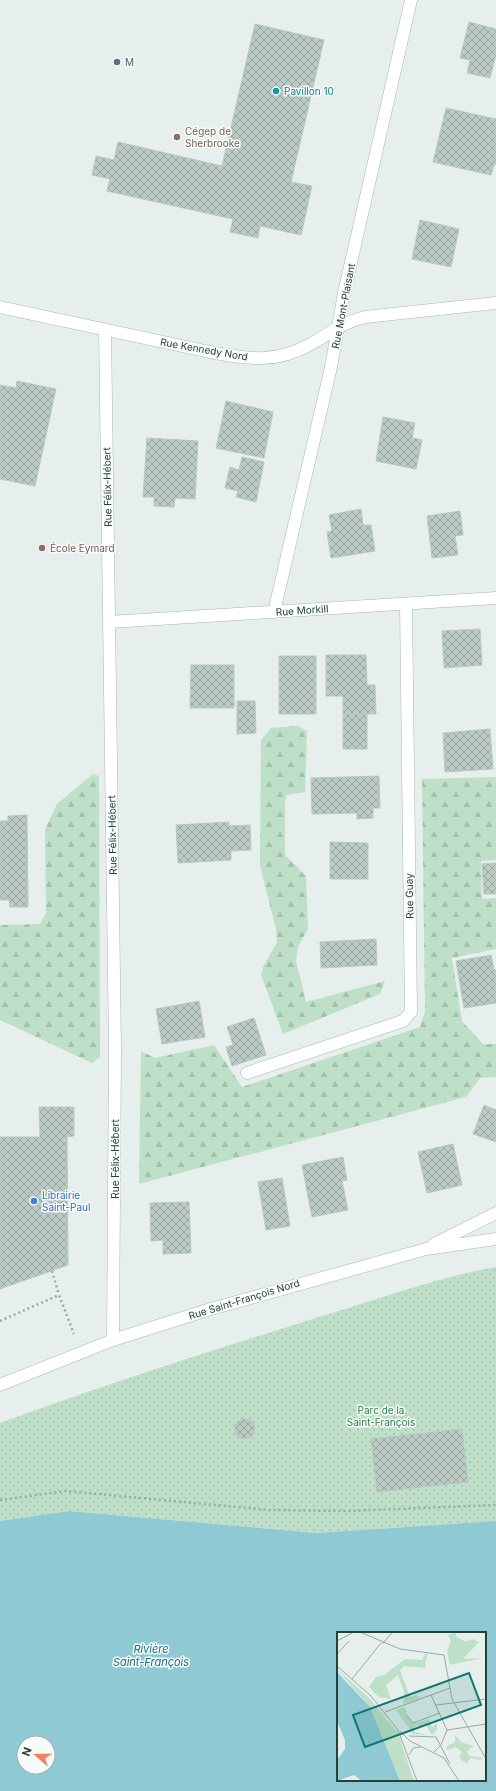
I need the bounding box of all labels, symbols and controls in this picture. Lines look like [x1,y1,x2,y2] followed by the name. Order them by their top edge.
[125,56,134,68] place label: M
[112,57,122,67] marker: M
[284,85,334,97] place label: Pavillon 10
[271,86,281,96] marker: Pavillon 10
[185,125,240,149] place label: Cégep de Sherbrooke
[172,132,182,142] marker: Cégep de Sherbrooke
[329,262,357,350] street label: Rue Mont-Plaisant
[159,335,249,363] street label: Rue Kennedy Nord
[100,446,114,527] street label: Rue Félix-Hébert
[50,541,115,554] place label: École Eymard
[37,543,47,553] marker: École Eymard
[275,602,329,618] street label: Rue Morkill
[105,794,119,875] street label: Rue Félix-Hébert
[403,873,415,919] street label: Rue Guay
[109,1119,121,1199] street label: Rue Félix-Hébert
[42,1189,90,1213] place label: Librairie Saint-Paul
[29,1196,39,1206] marker: Librairie Saint-Paul
[187,1276,301,1322] street label: Rue Saint-François Nord
[347,1404,415,1428] park label: Parc de la Saint-François
[337,1632,486,1781] inset map
[113,1642,189,1669] water label: Rivière Saint-François
[16,1735,56,1775] north arrow
[19,1745,35,1758] text: N

